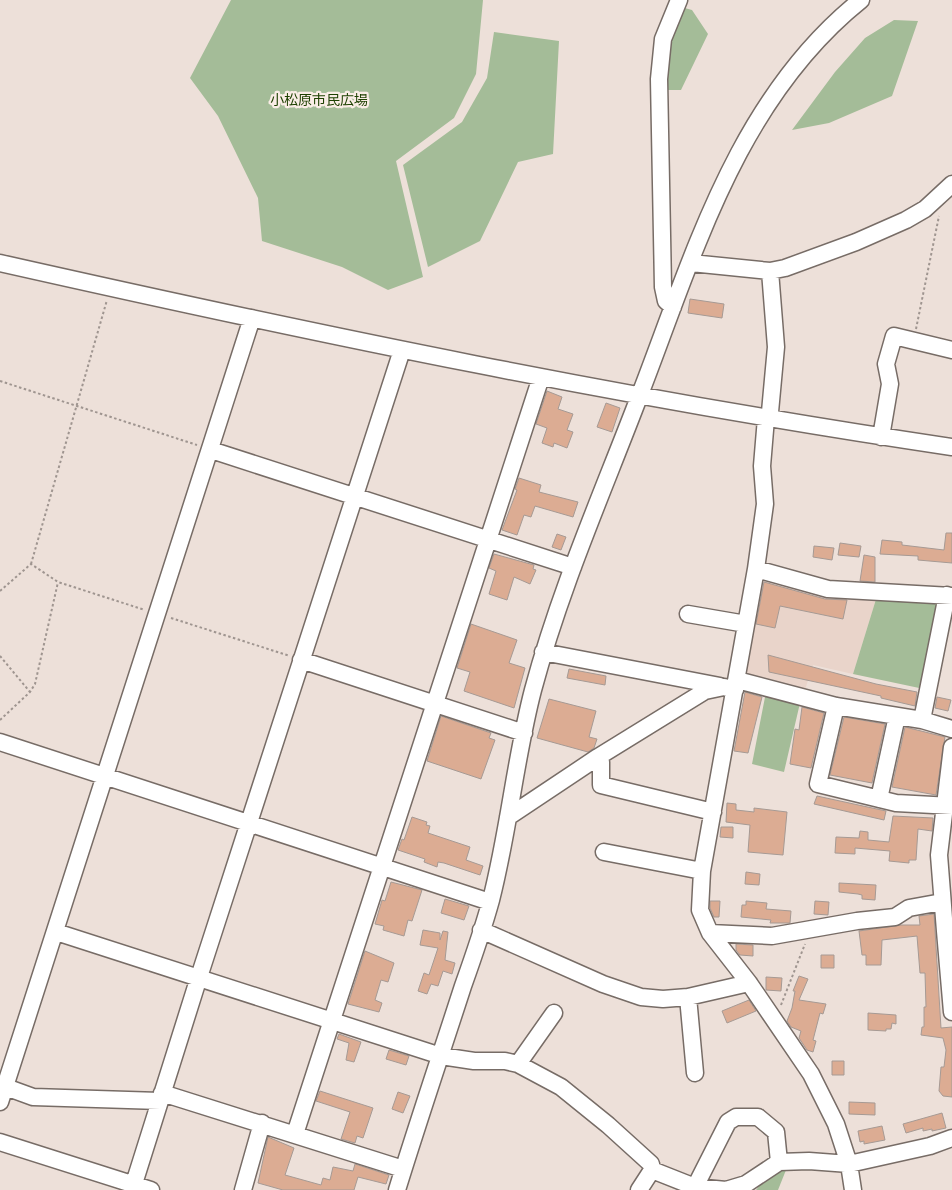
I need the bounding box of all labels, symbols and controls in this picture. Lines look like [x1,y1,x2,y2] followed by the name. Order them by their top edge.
[270,90,368,109] park label: 小松原市民広場

